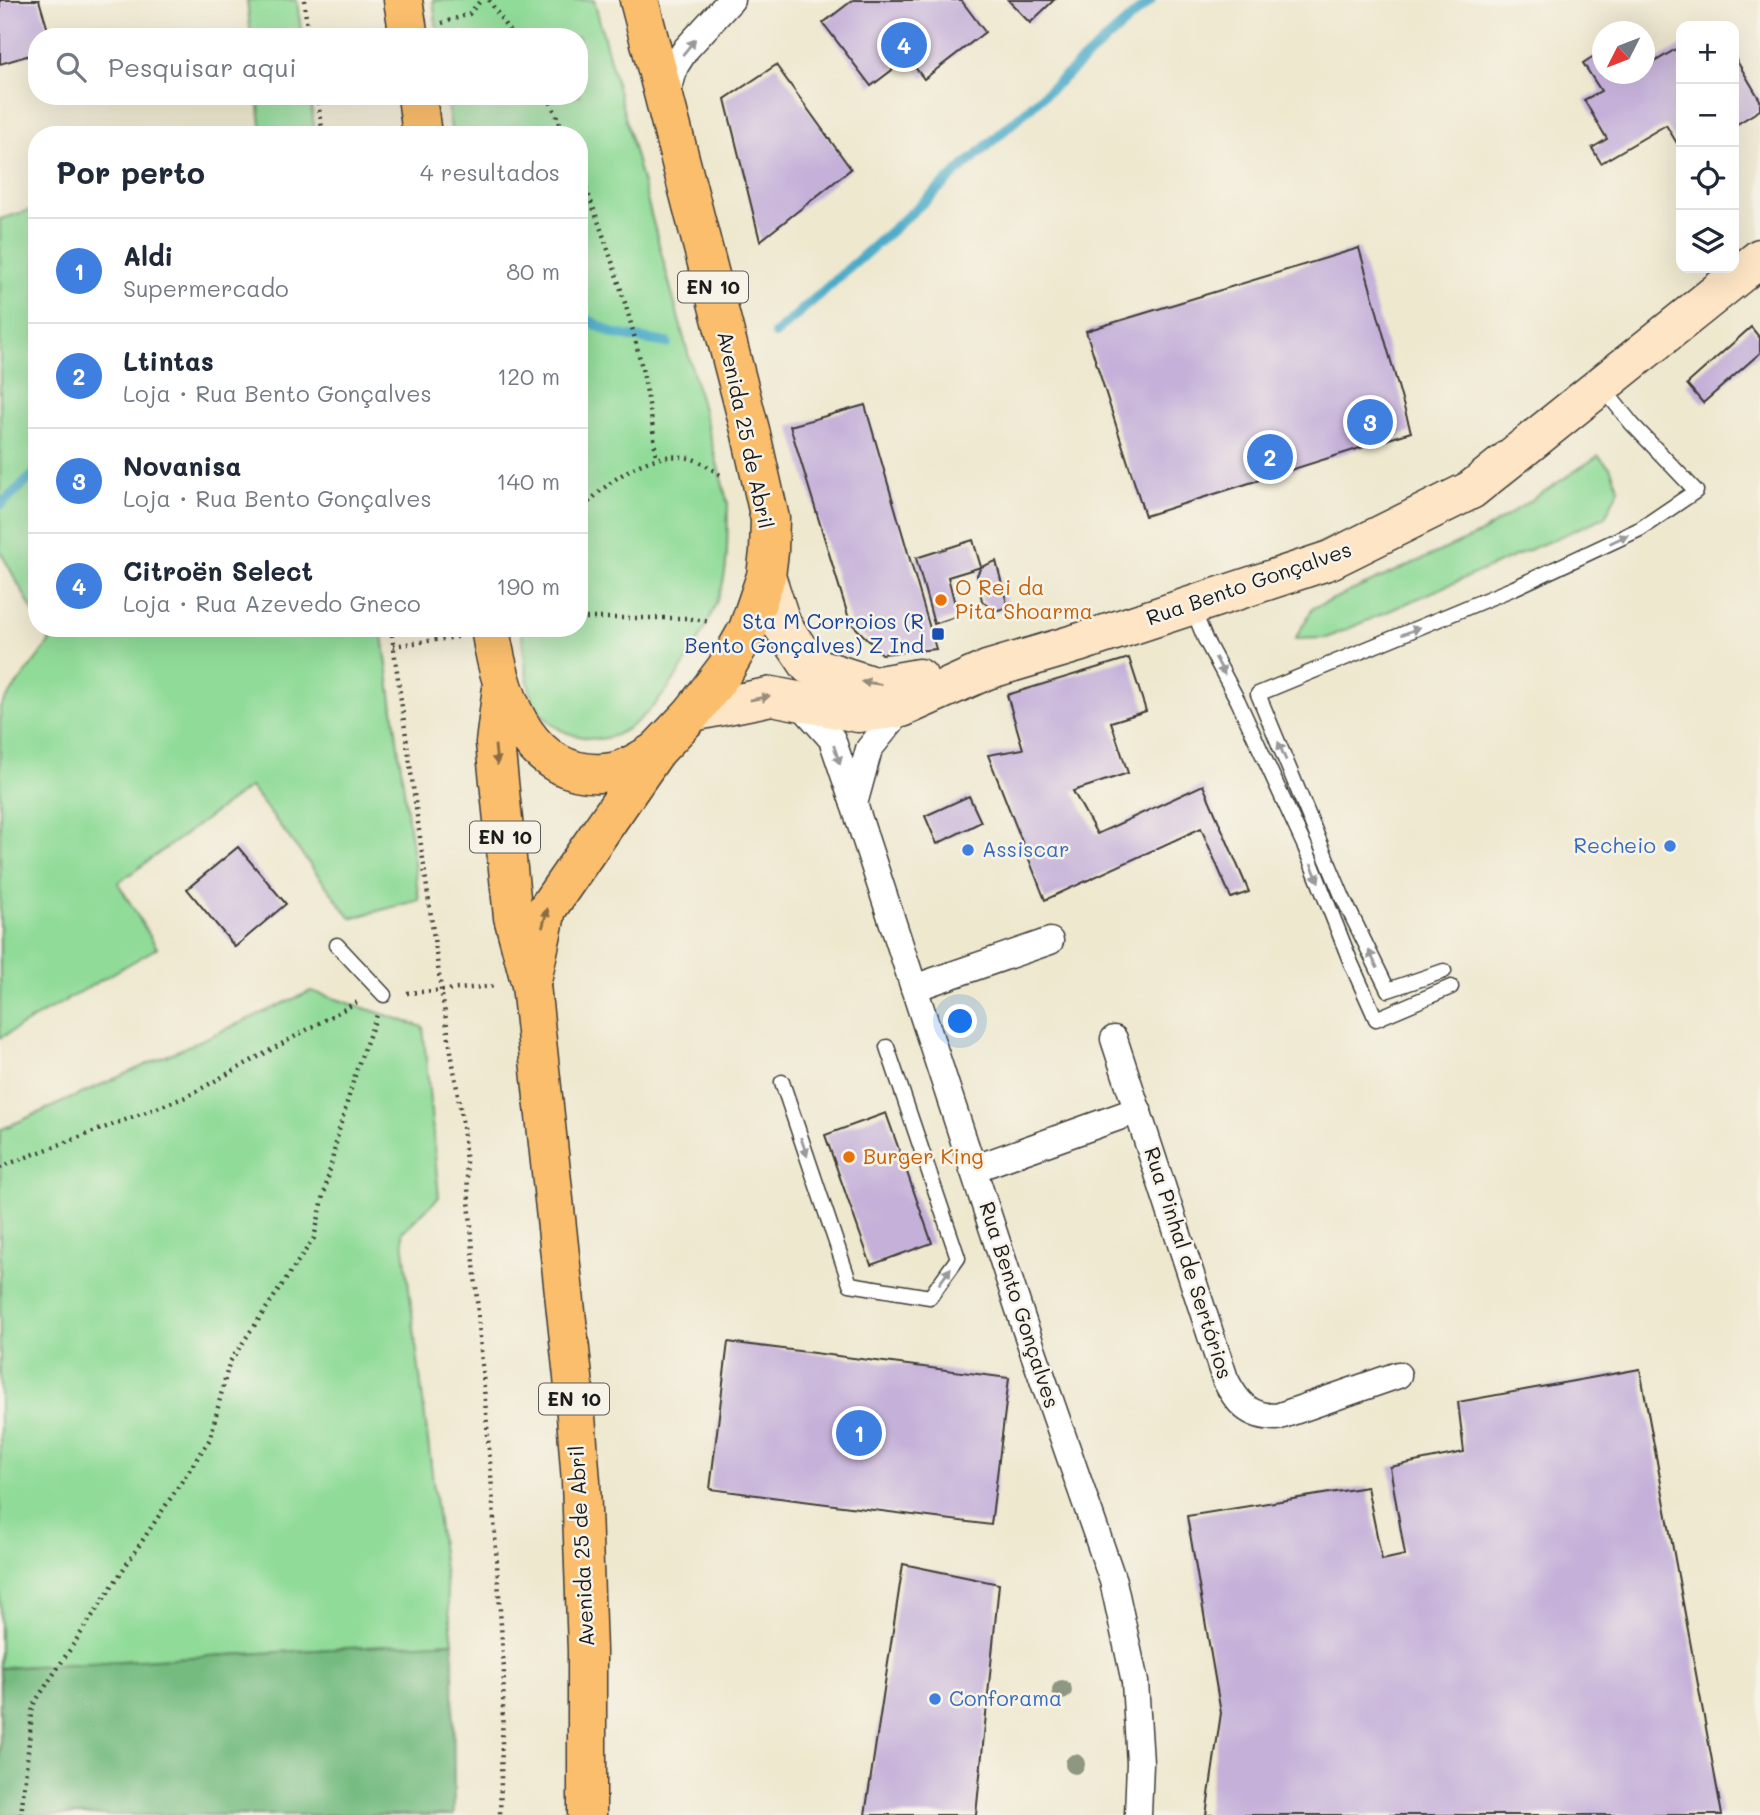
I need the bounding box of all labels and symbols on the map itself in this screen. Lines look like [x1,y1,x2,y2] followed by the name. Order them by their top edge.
[881,19,927,71] pin: 4
[1592,21,1655,84] north arrow
[681,38,696,55] one-way arrow
[678,272,748,302] road number: EN 10
[712,328,781,531] street label: Avenida 25 de Abril
[1347,396,1393,448] pin: 3
[1247,431,1293,483] pin: 2
[1609,533,1629,545] one-way arrow
[1142,535,1355,630] street label: Rua Bento Gonçalves
[955,573,1093,624] place label: O Rei da Pita Shoarma
[933,592,949,608] marker: O Rei da Pita Shoarma
[684,607,924,658] place label: Sta M Corroios (R Bento Gonçalves) Z Ind
[1400,625,1421,636] one-way arrow
[930,626,946,642] marker: Sta M Corroios (R Bento Gonçalves) Z Ind
[1214,656,1225,676] one-way arrow
[860,678,882,689] one-way arrow
[749,693,771,704] one-way arrow
[1276,740,1287,761] one-way arrow
[491,744,502,766] one-way arrow
[832,745,843,766] one-way arrow
[470,822,540,852] road number: EN 10
[1573,831,1656,858] place label: Recheio
[982,835,1070,862] place label: Assiscar
[1662,838,1678,854] marker: Recheio
[960,842,976,858] marker: Assiscar
[1309,862,1320,883] one-way arrow
[540,907,551,929] one-way arrow
[1368,949,1379,969] one-way arrow
[943,1004,977,1038] your location
[799,1136,809,1157] one-way arrow
[863,1142,984,1169] place label: Burger King
[1139,1143,1240,1382] street label: Rua Pinhal de Sertórios
[841,1149,857,1165] marker: Burger King
[974,1198,1067,1411] street label: Rua Bento Gonçalves
[938,1267,952,1285] one-way arrow
[539,1384,609,1414] road number: EN 10
[836,1407,882,1459] pin: 1
[562,1445,599,1647] street label: Avenida 25 de Abril
[949,1684,1062,1711] place label: Conforama
[927,1691,943,1707] marker: Conforama

